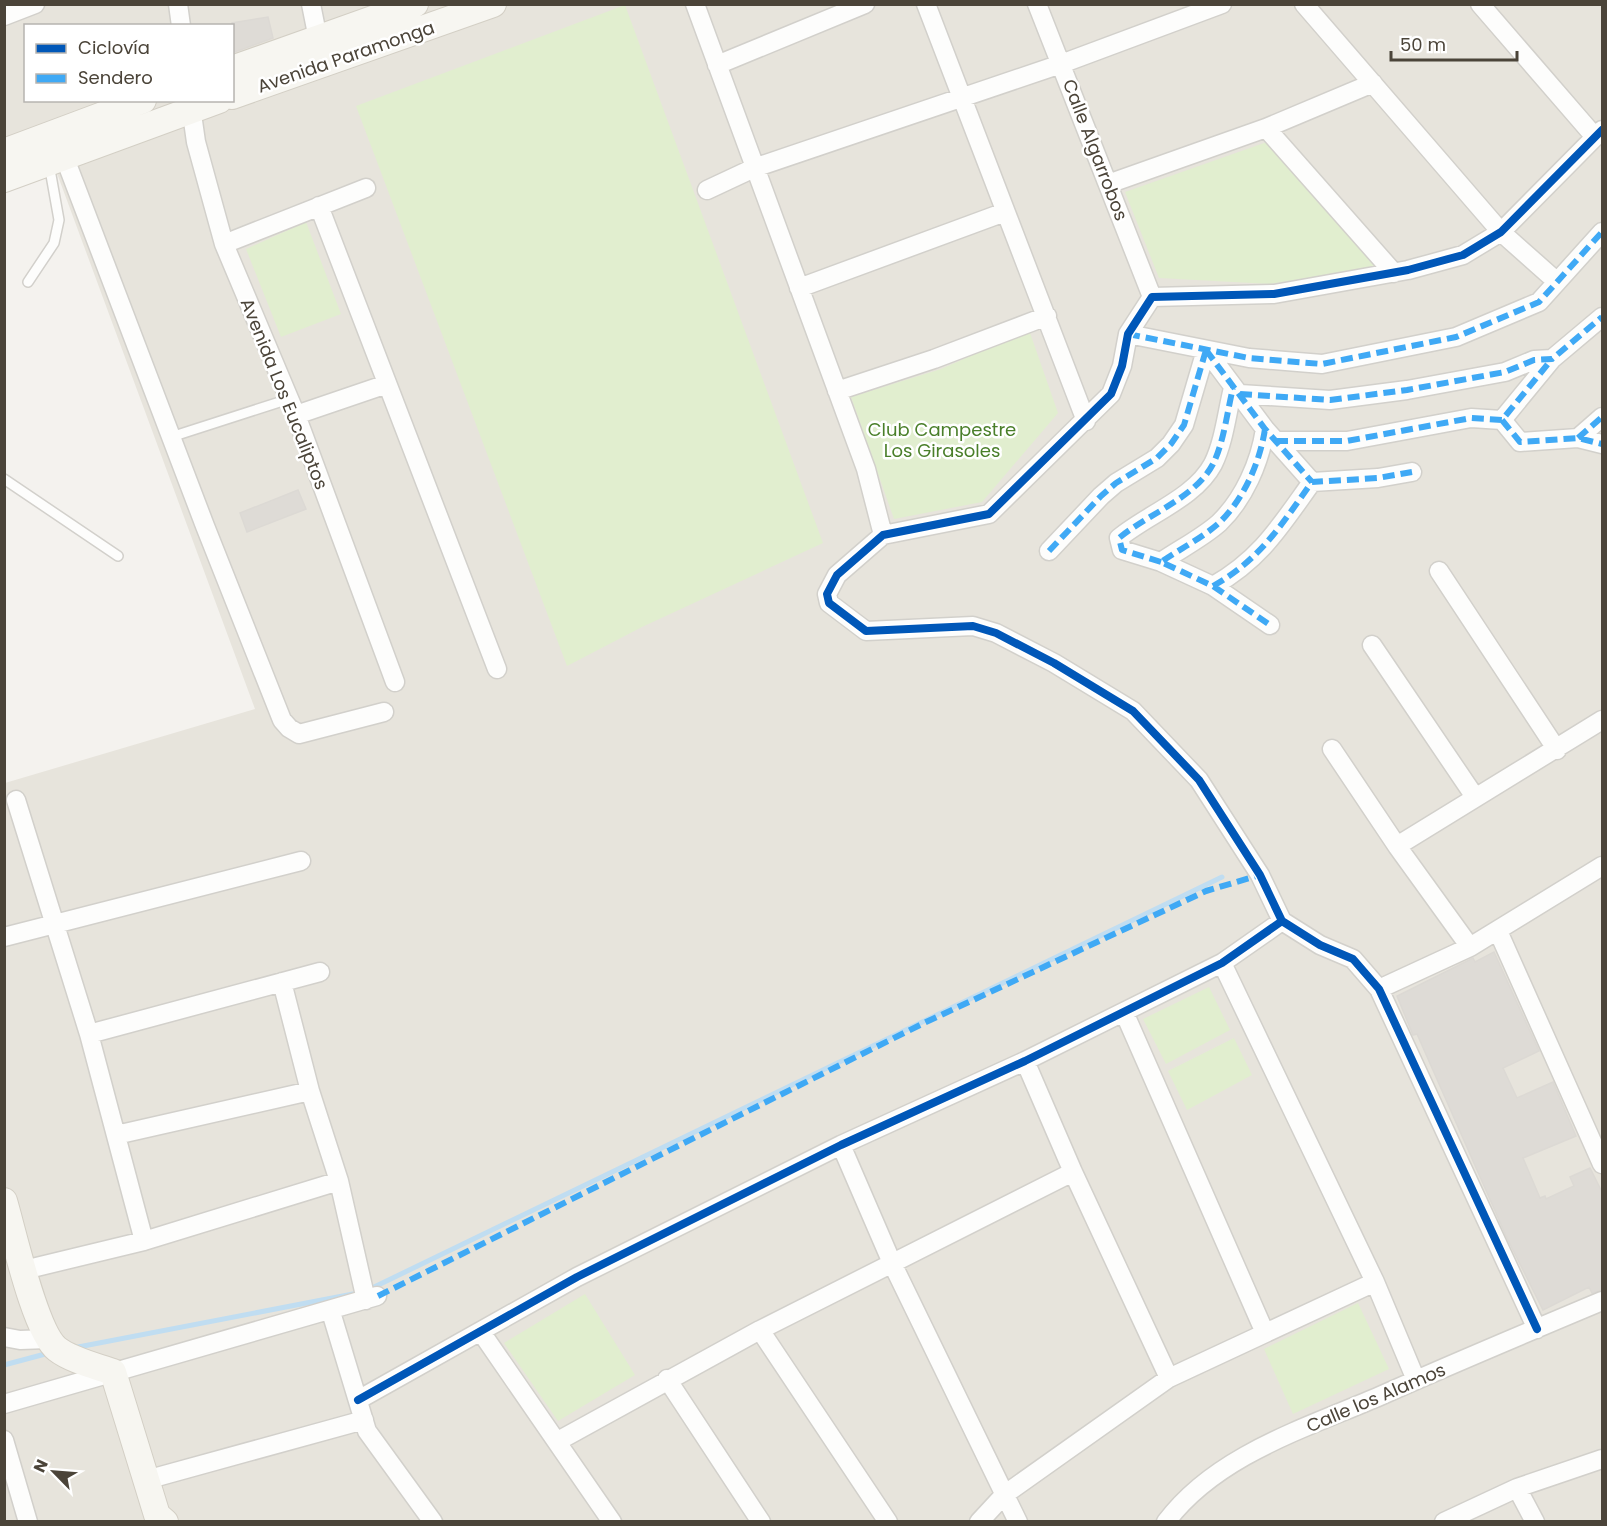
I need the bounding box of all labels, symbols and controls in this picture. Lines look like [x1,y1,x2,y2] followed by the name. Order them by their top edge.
[254,14,438,99] street label: Avenida Paramonga
[24,24,234,102] legend
[1391,24,1517,62] scale bar
[1400,32,1446,57] text: 50 m
[78,35,150,60] text: Ciclovía
[78,65,153,90] text: Sendero
[1057,75,1134,224] street label: Calle Algarrobos
[235,294,334,493] street label: Avenida Los Eucaliptos
[868,417,1016,463] park label: Club Campestre Los Girasoles
[1302,1357,1449,1438] street label: Calle los Alamos
[24,1442,84,1502] north arrow
[28,1456,54,1476] text: N

